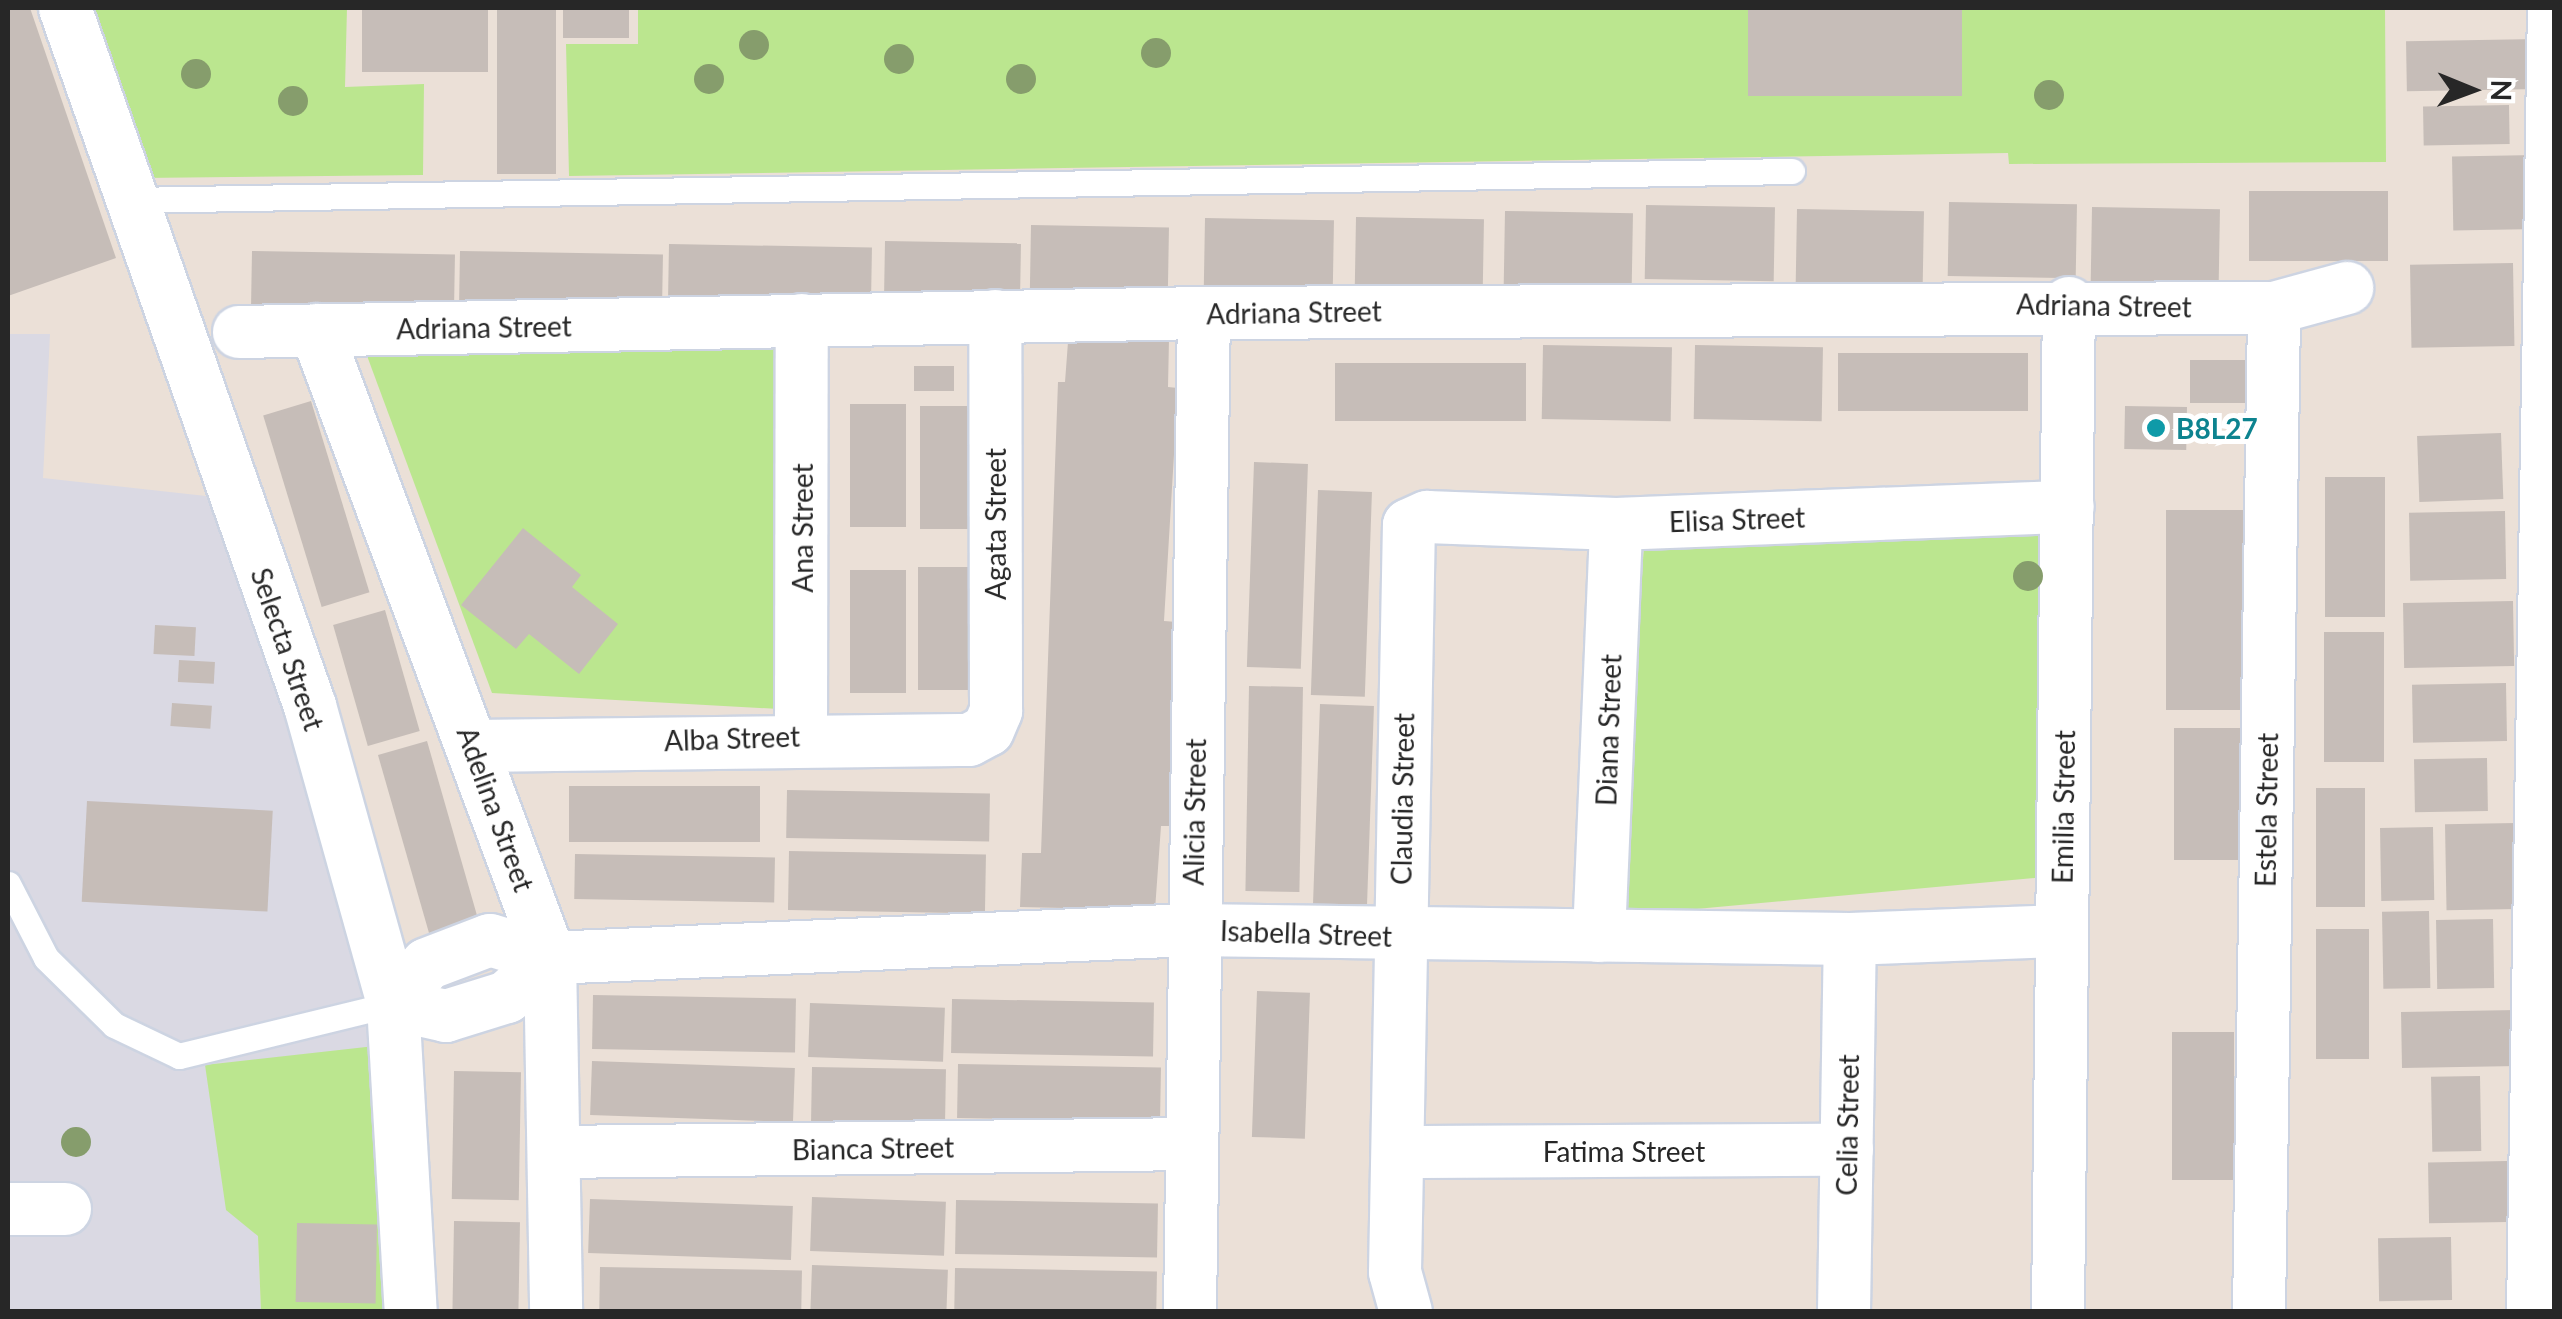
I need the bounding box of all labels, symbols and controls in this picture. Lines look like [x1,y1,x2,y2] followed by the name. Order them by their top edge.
[2422,40,2522,140] north arrow
[2485,79,2519,102] text: N
[2016,287,2192,323] street label: Adriana Street
[1206,294,1382,330] street label: Adriana Street
[396,309,572,345] street label: Adriana Street
[2176,411,2258,445] place label: B8L27
[2145,417,2167,439] marker: B8L27
[978,448,1012,600] street label: Agata Street
[785,463,819,593] street label: Ana Street
[1668,500,1806,538] street label: Elisa Street
[245,563,331,735] street label: Selecta Street
[1589,653,1627,807] street label: Diana Street
[1384,713,1420,885] street label: Claudia Street
[663,719,801,757] street label: Alba Street
[451,722,541,896] street label: Adelina Street
[2045,730,2081,884] street label: Emilia Street
[2248,733,2284,887] street label: Estela Street
[1176,738,1212,886] street label: Alicia Street
[1219,913,1393,953] street label: Isabella Street
[1829,1054,1865,1196] street label: Celia Street
[792,1130,954,1166] street label: Bianca Street
[1543,1134,1705,1168] street label: Fatima Street

